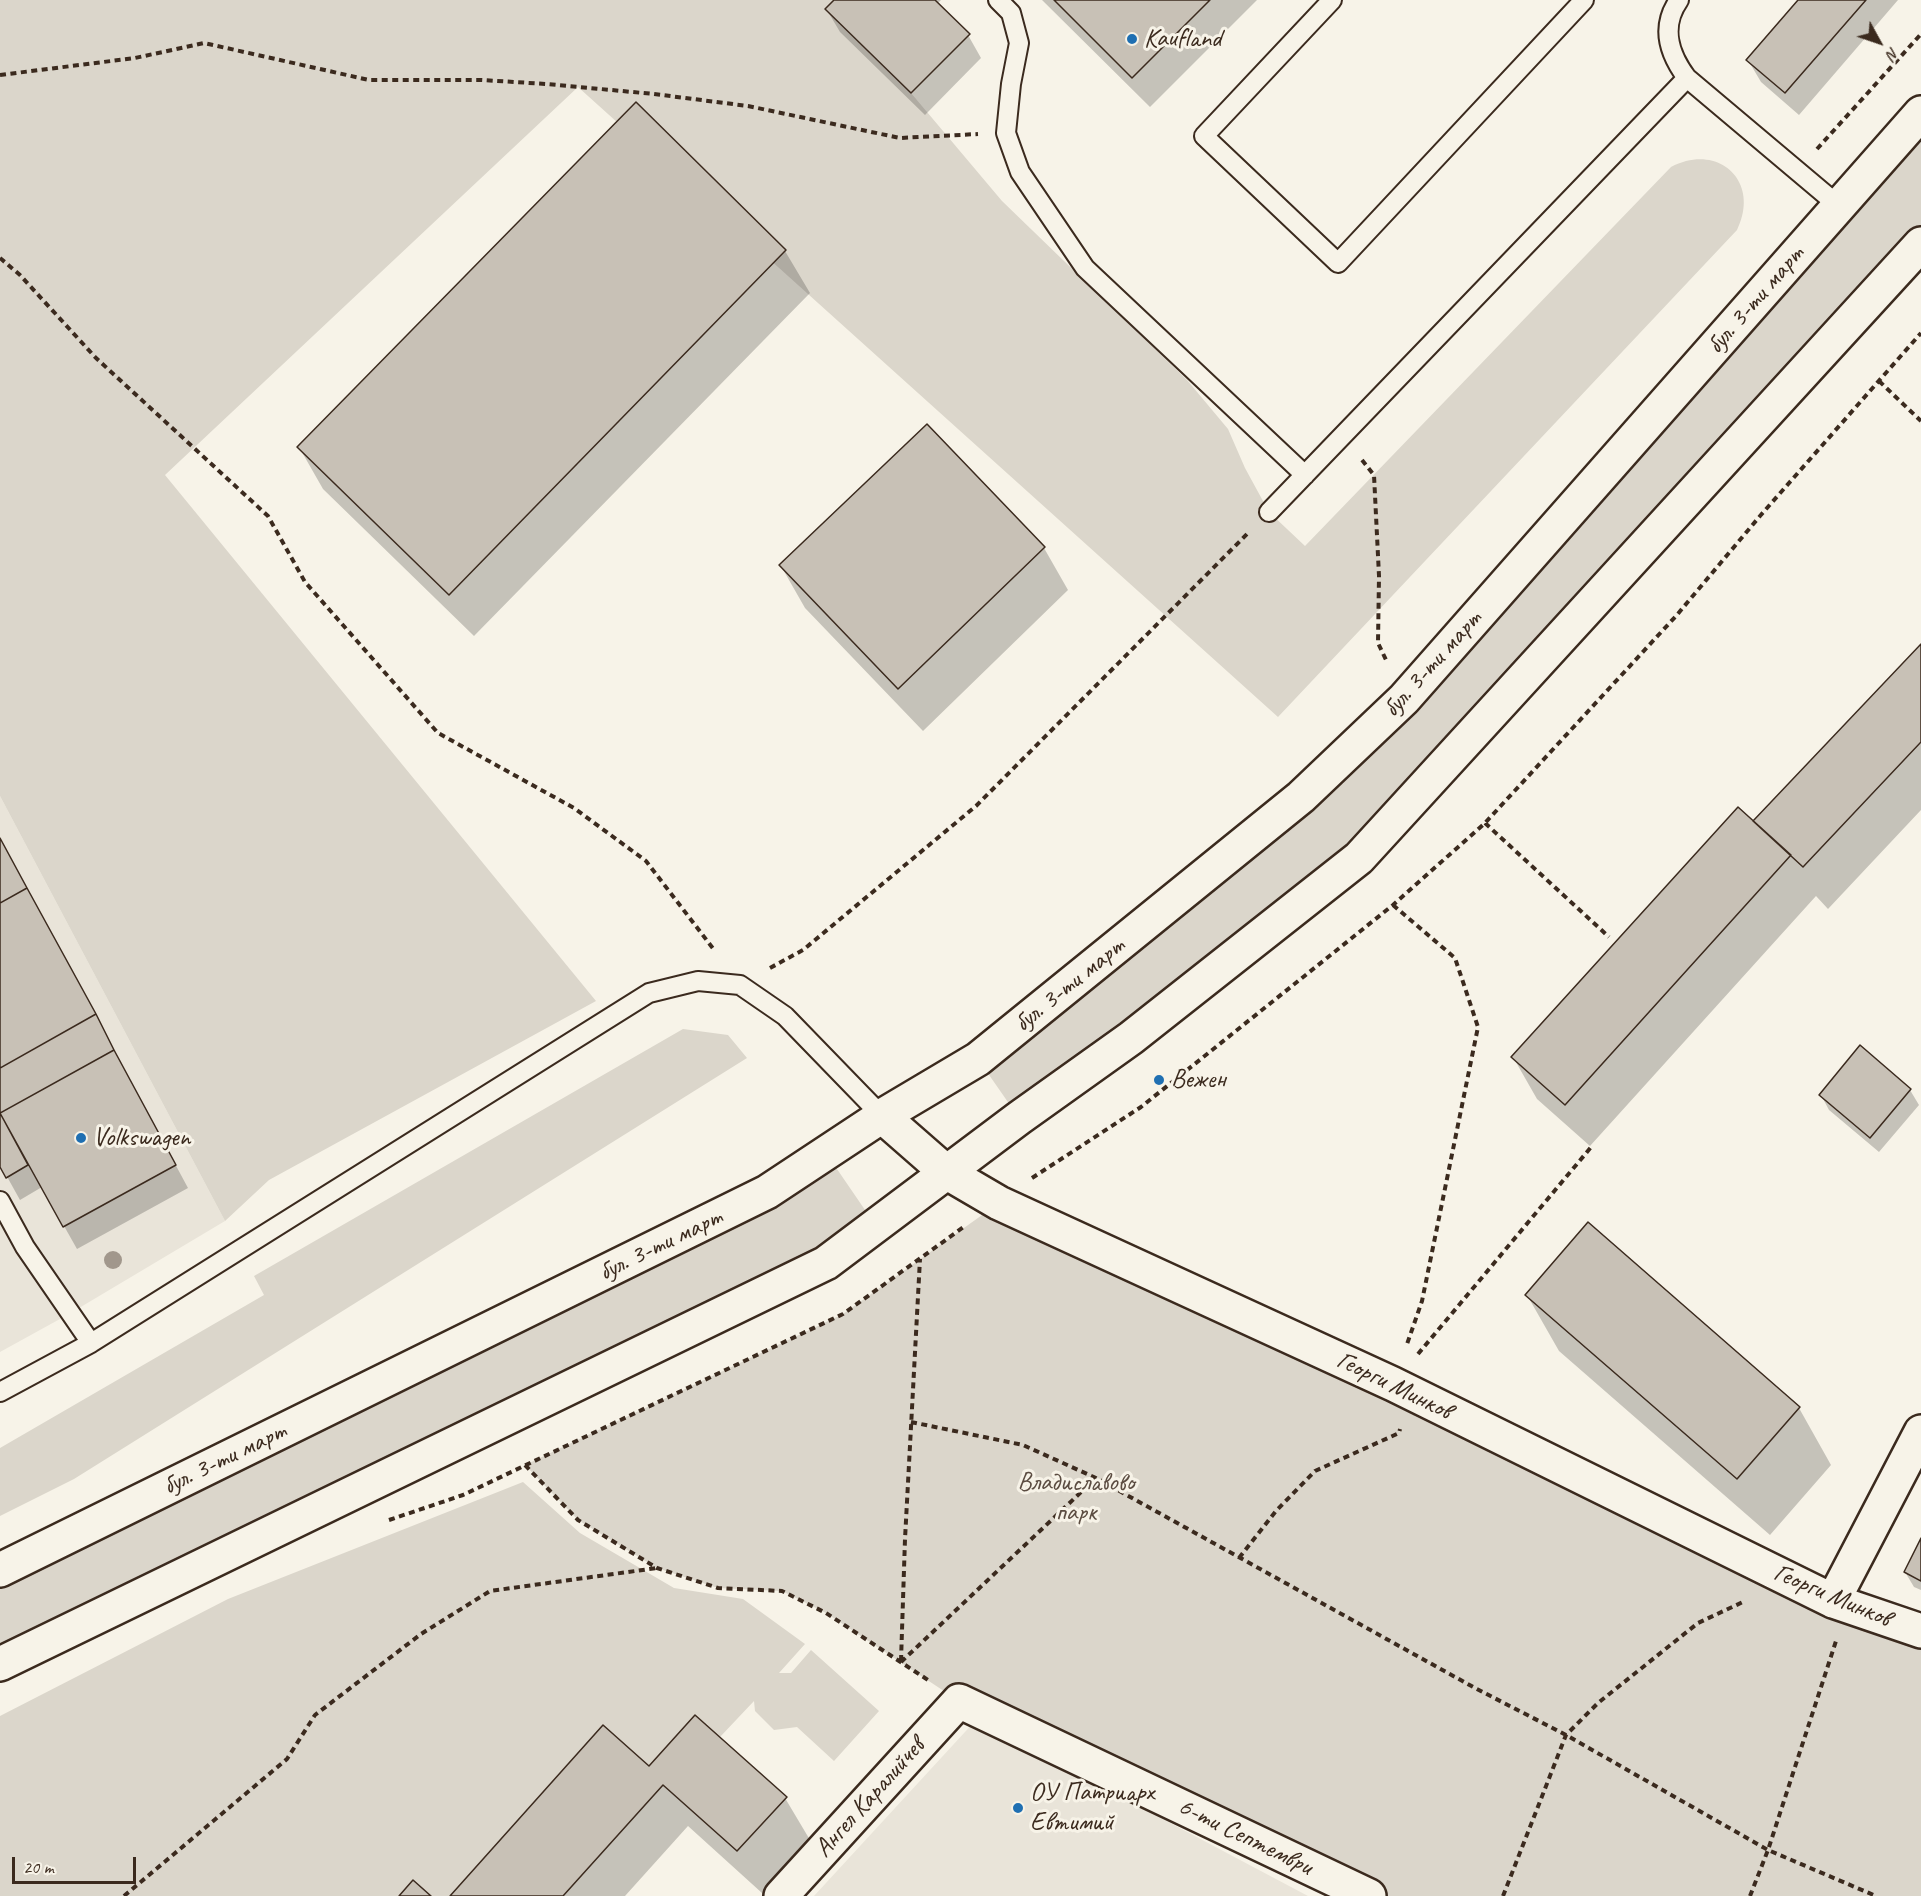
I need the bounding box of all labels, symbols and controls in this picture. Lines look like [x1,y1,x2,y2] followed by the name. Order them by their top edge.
[1849,12,1909,72] north arrow
[1144,23,1221,55] place label: Kaufland
[1125,32,1139,46] marker: Kaufland
[1882,43,1904,64] text: N
[1700,239,1812,361] street label: бул. 3-ти март
[1377,604,1489,724] street label: бул. 3-ти март
[1008,931,1132,1039] street label: бул. 3-ти март
[1171,1064,1226,1096] place label: Вежен
[1152,1073,1166,1087] marker: Вежен
[93,1122,190,1154] place label: Volkswagen
[74,1131,88,1145] marker: Volkswagen
[594,1202,728,1288] street label: бул. 3-ти март
[1331,1345,1457,1427] street label: Георги Минков
[158,1416,292,1502] street label: бул. 3-ти март
[1017,1467,1135,1528] park label: Владиславово парк
[1769,1557,1895,1635] street label: Георги Минков
[808,1732,932,1864] street label: Ангел Каралийчев
[1030,1777,1154,1838] place label: ОУ Патриарх Евтимий
[1173,1791,1317,1883] street label: 6-ти Септември
[1011,1801,1025,1815] marker: ОУ Патриарх Евтимий
[15,1845,140,1883] scale bar
[23,1856,54,1878] text: 20 m

